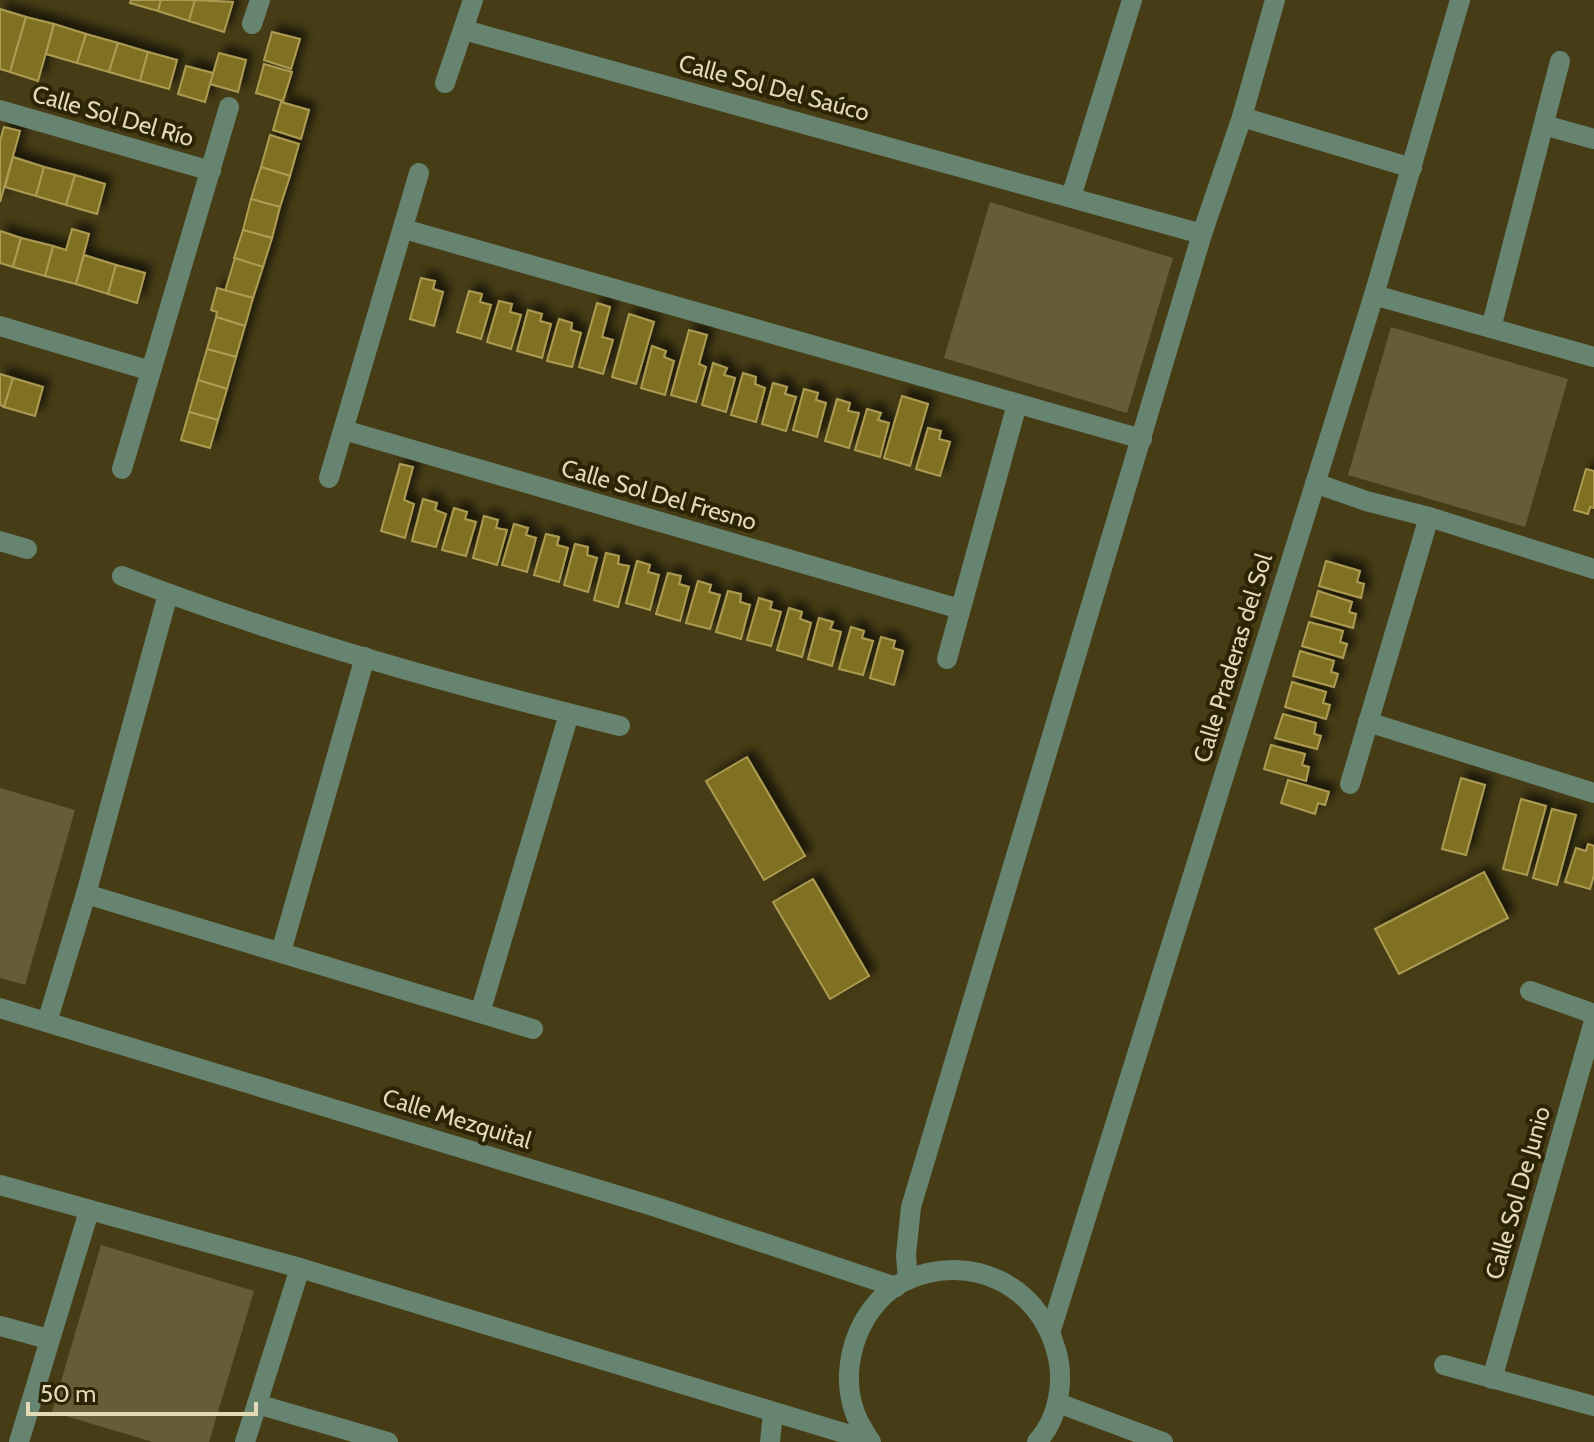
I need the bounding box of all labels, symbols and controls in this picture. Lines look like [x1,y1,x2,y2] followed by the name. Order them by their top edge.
[676,48,873,127] street label: Calle Sol Del Saúco
[29,79,197,152] street label: Calle Sol Del Río
[558,453,760,536] street label: Calle Sol Del Fresno
[1187,549,1278,766] street label: Calle Praderas del Sol
[379,1082,535,1155] street label: Calle Mezquital
[1479,1103,1556,1283] street label: Calle Sol De Junio
[28,1366,256,1416] scale bar
[40,1379,96,1408] text: 50 m

